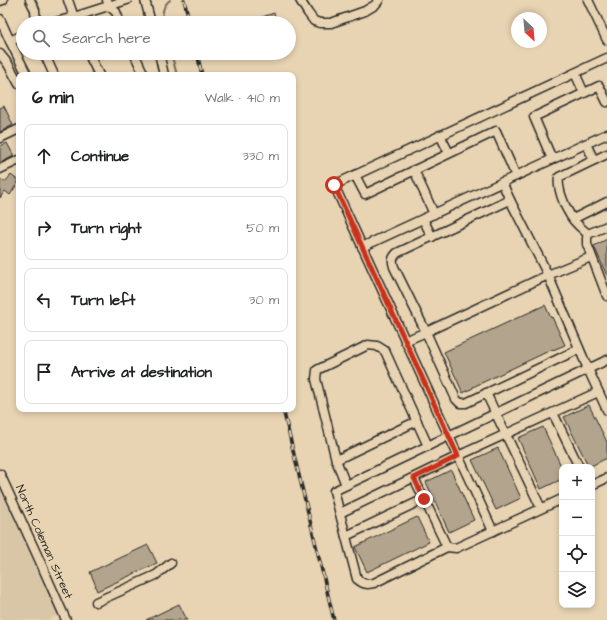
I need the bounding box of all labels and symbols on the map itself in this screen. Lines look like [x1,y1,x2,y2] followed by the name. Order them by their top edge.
[511,12,547,48] north arrow
[325,176,343,194] route start
[11,482,77,602] street label: North Coleman Street
[415,490,433,508] route end

